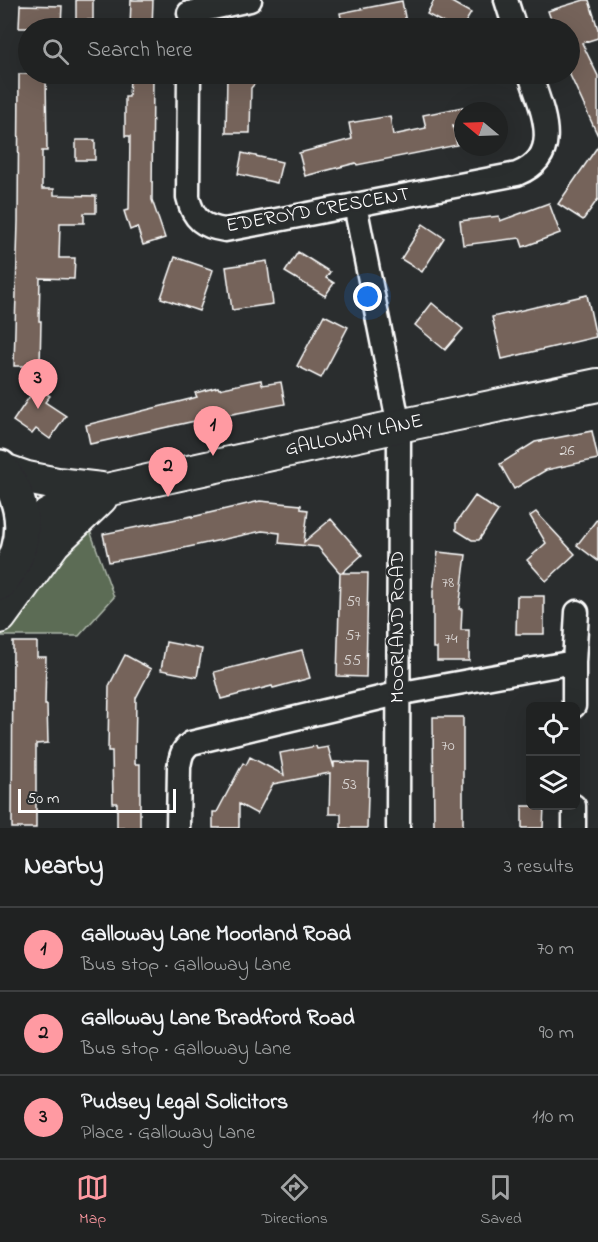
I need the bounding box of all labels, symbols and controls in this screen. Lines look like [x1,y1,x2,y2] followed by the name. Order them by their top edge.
[18,18,580,84] search box
[39,35,72,68] icon: search
[87,35,192,67] text: Search here
[454,102,508,156] north arrow
[224,181,412,241] street label: EDEROYD CRESCENT
[353,282,382,311] your location
[18,360,57,409] pin: 3
[194,406,232,456] pin: 1
[282,407,426,465] street label: GALLOWAY LANE
[560,439,575,463] house number: 26
[148,448,188,497] pin: 2
[384,551,413,703] street label: MOORLAND ROAD
[442,571,454,595] house number: 78
[346,590,360,614] house number: 59
[345,624,361,648] house number: 57
[444,627,458,651] house number: 74
[343,649,361,673] house number: 55
[526,702,580,810] map controls
[526,702,580,756] button: locate
[441,734,455,758] house number: 70
[526,756,580,810] button: layers
[341,773,357,797] house number: 53
[18,786,176,814] scale bar
[27,787,59,811] text: 50 m
[24,848,103,886] text: Nearby
[504,853,574,882] text: 3 results
[81,919,351,951] text: Galloway Lane Moorland Road
[40,935,47,964] text: 1
[537,935,574,964] text: 70 m
[81,951,291,980] text: Bus stop · Galloway Lane
[81,1003,355,1035] text: Galloway Lane Bradford Road
[39,1019,48,1048] text: 2
[539,1019,574,1048] text: 90 m
[81,1035,291,1064] text: Bus stop · Galloway Lane
[81,1087,288,1119] text: Pudsey Legal Solicitors
[39,1103,48,1132] text: 3
[532,1103,574,1132] text: 110 m
[81,1119,255,1148] text: Place · Galloway Lane
[76,1171,109,1231] tab: Map
[261,1171,328,1231] tab: Directions
[480,1171,522,1231] tab: Saved

